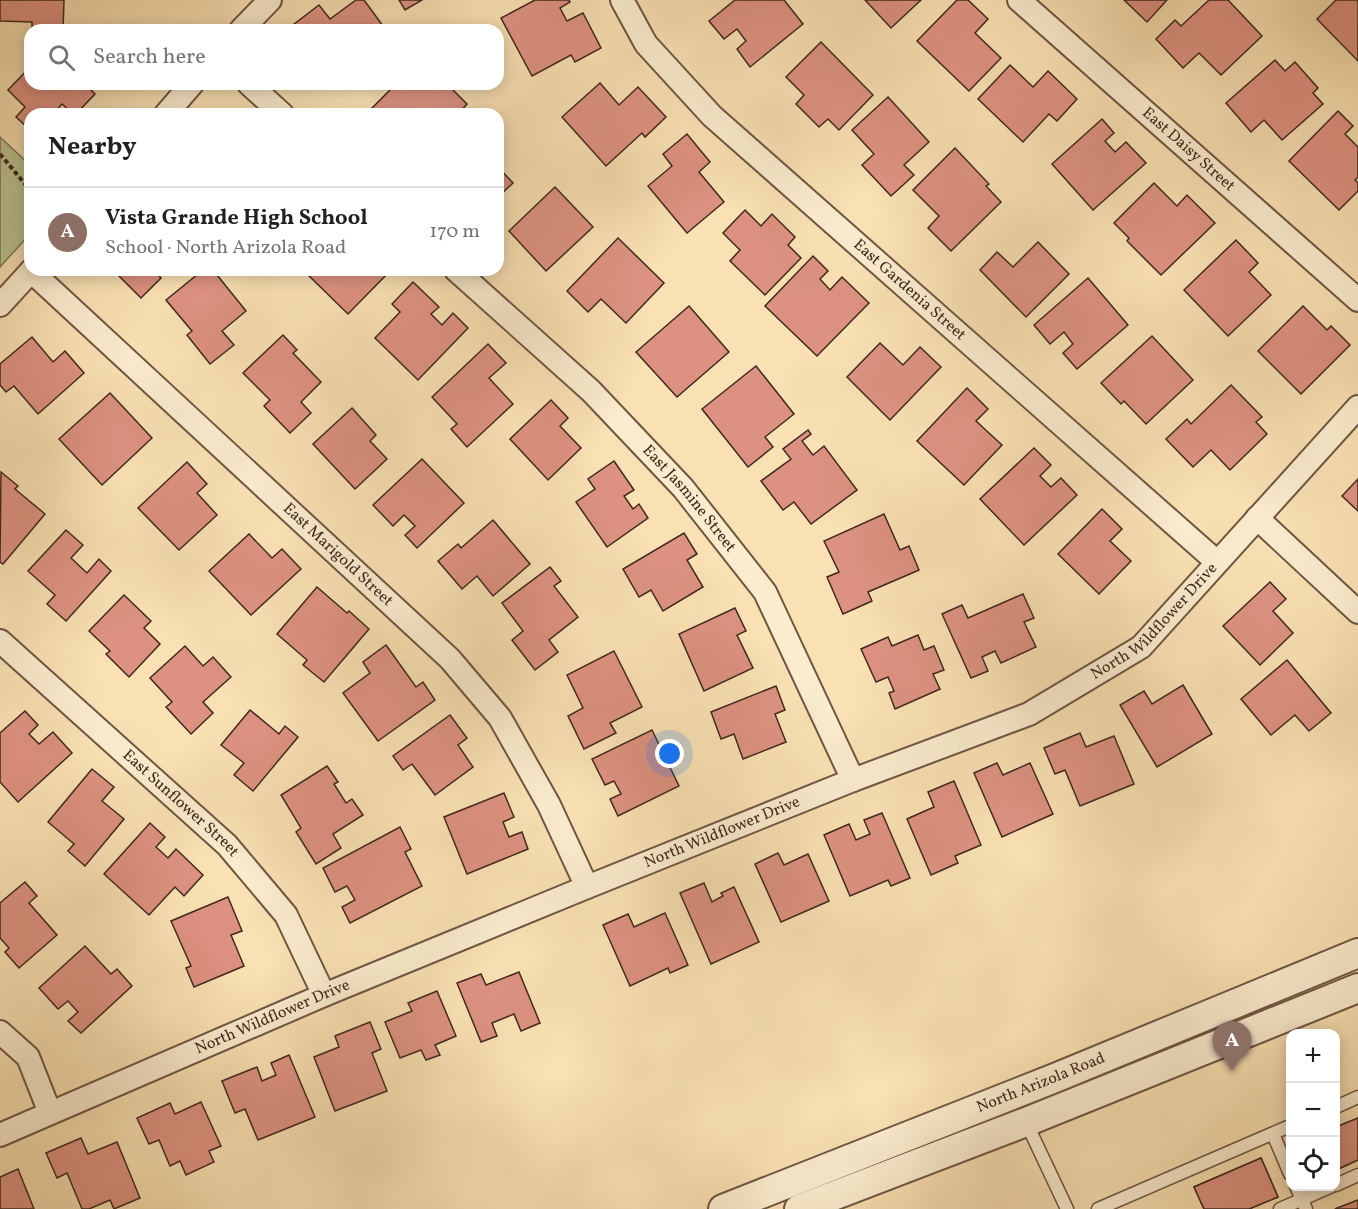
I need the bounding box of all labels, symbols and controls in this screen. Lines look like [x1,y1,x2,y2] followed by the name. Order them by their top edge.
[24,24,504,90] search box
[45,41,78,74] icon: search
[93,42,206,73] text: Search here
[1137,103,1240,197] street label: East Daisy Street
[48,129,137,165] text: Nearby
[105,203,368,234] text: Vista Grande High School
[60,218,75,246] text: A
[430,218,480,246] text: 170 m
[105,234,346,262] text: School · North Arizola Road
[848,234,971,346] street label: East Gardenia Street
[637,440,741,557] street label: East Jasmine Street
[278,498,398,612] street label: East Marigold Street
[1087,558,1223,686] street label: North Wildflower Drive
[655,739,684,768] your location
[117,745,244,862] street label: East Sunflower Street
[641,791,804,874] street label: North Wildflower Drive
[192,974,353,1060] street label: North Wildflower Drive
[1212,1022,1252,1071] pin: A
[1286,1029,1340,1191] map controls
[1286,1029,1340,1083] button: +
[973,1047,1109,1119] street label: North Arizola Road
[1286,1083,1340,1137] button: −
[1286,1137,1340,1191] button: locate

